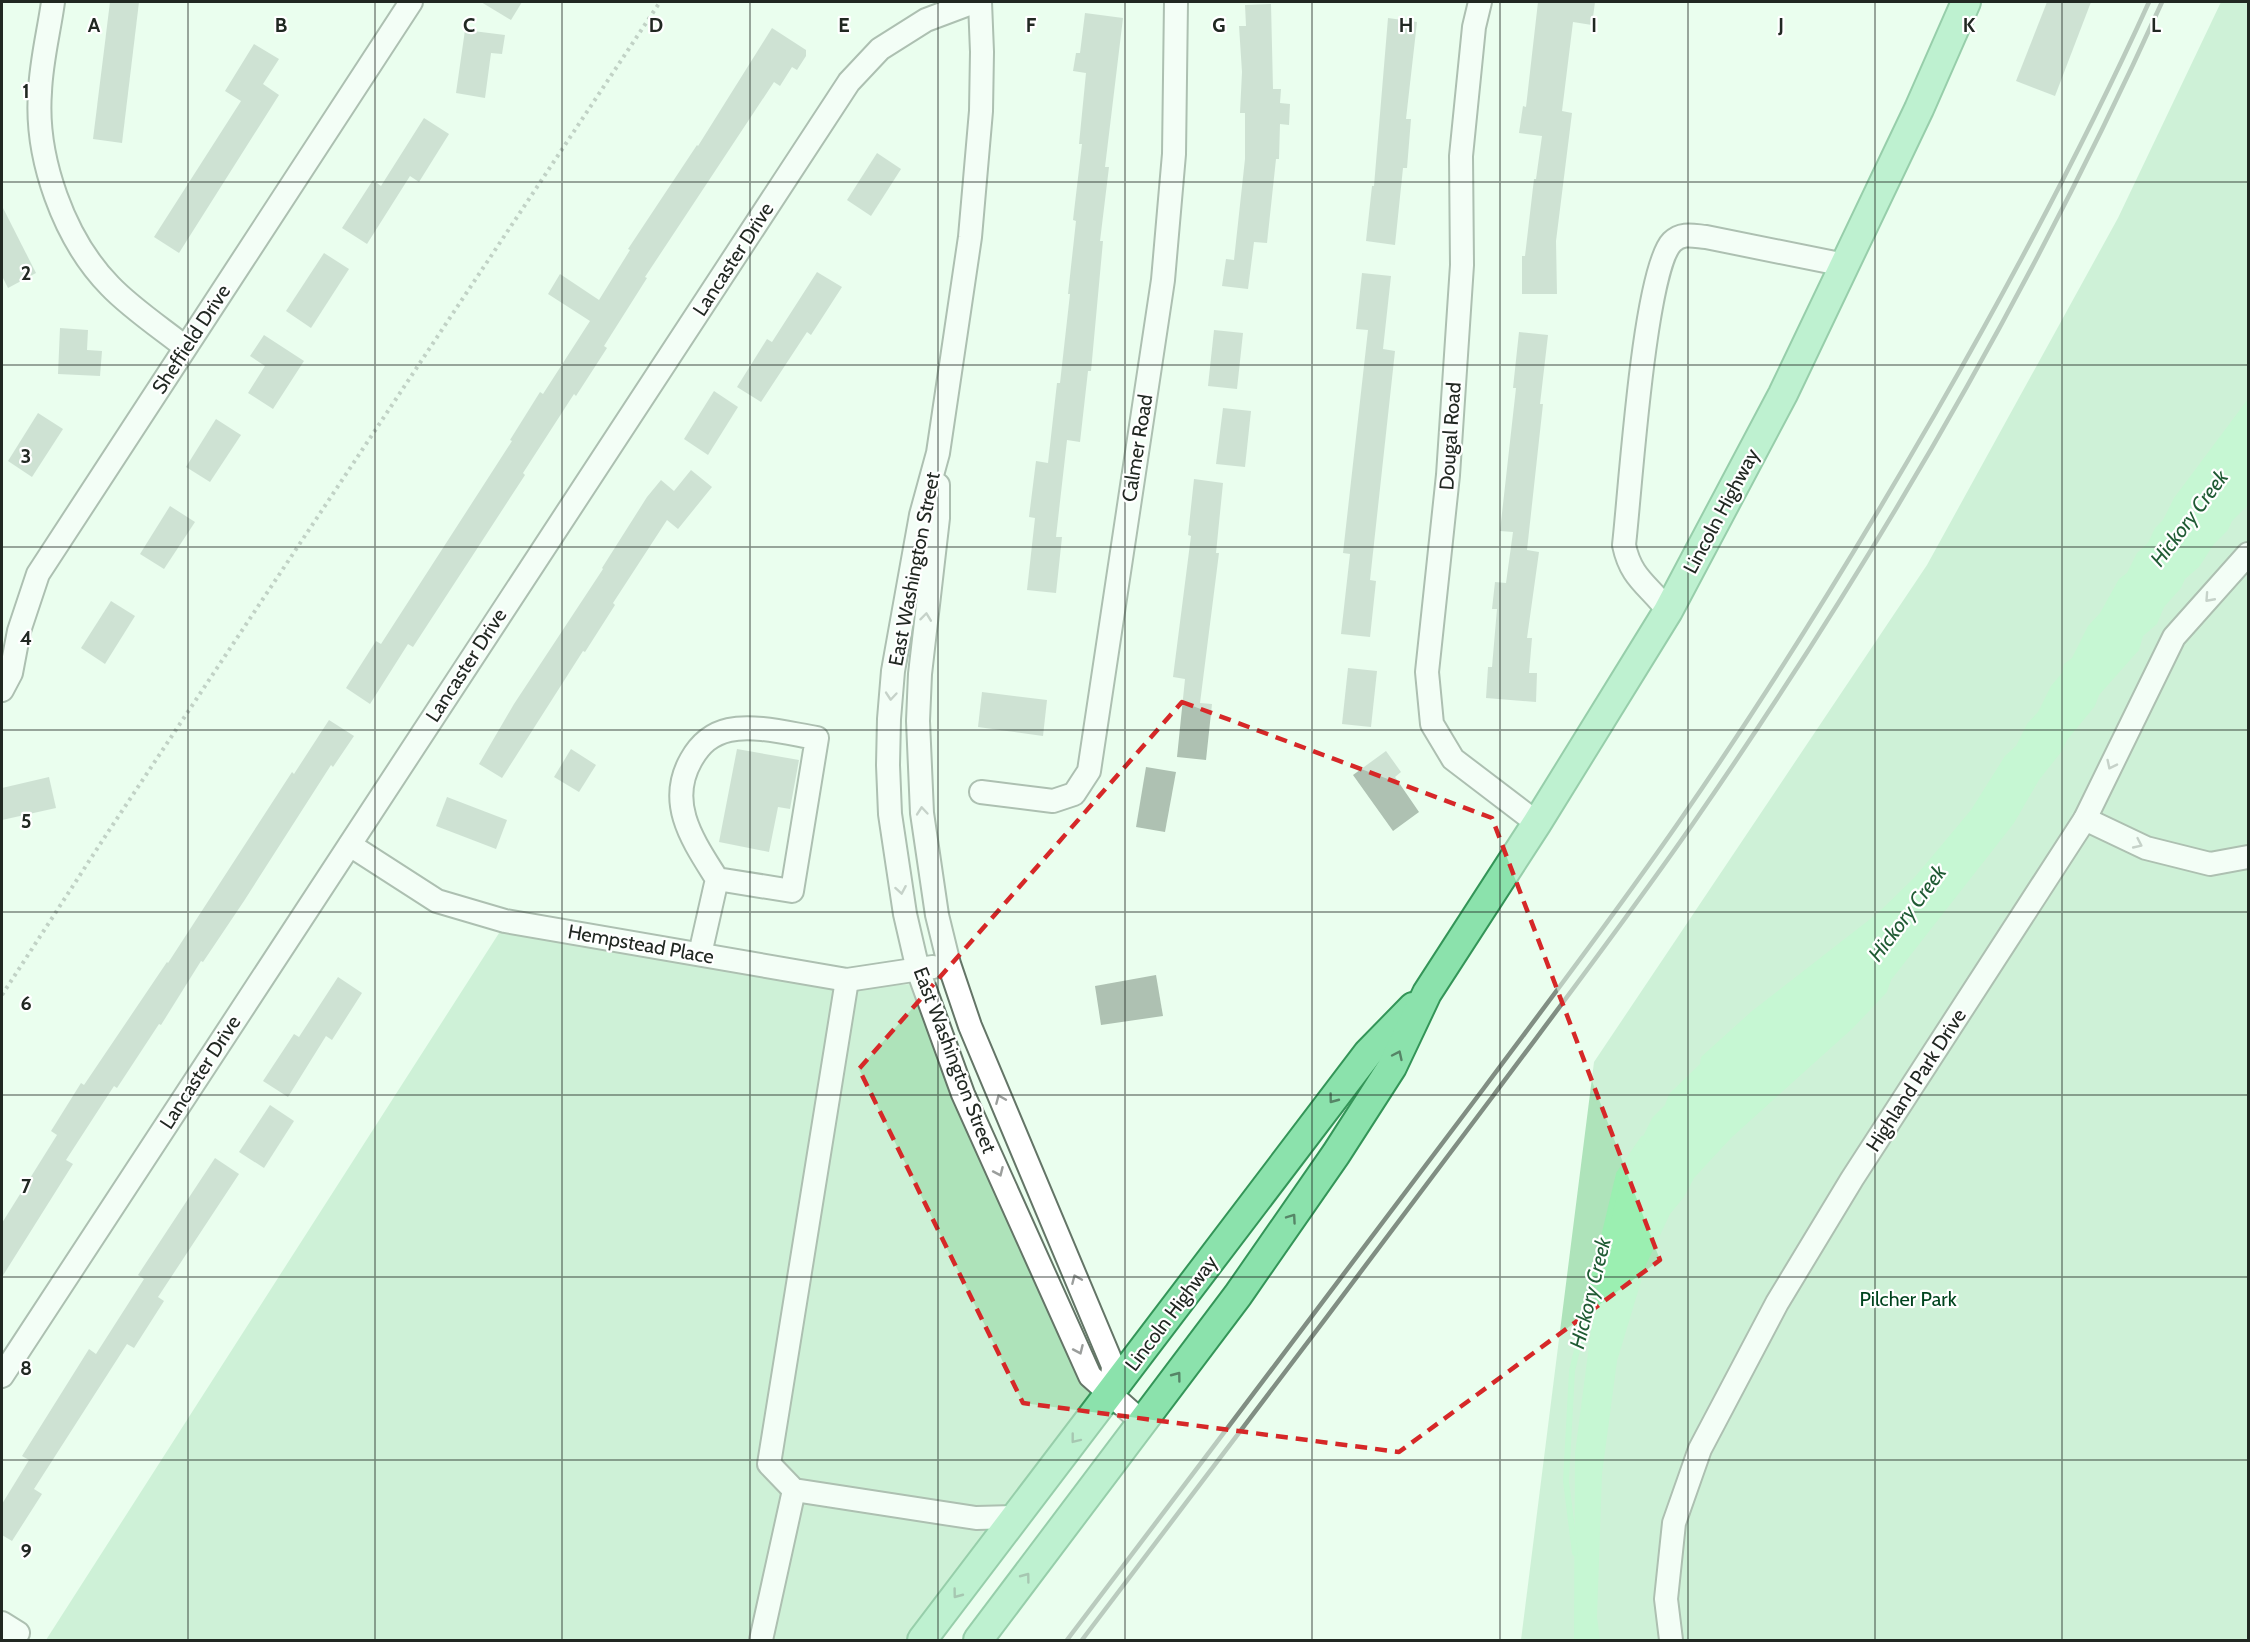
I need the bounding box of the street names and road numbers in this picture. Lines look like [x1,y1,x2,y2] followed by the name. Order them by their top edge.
[687,198,779,320] street label: Lancaster Drive
[147,280,235,398] street label: Sheffield Drive
[1434,381,1466,491] street label: Dougal Road
[1117,392,1157,504] street label: Calmer Road
[1678,444,1764,578] street label: Lincoln Highway
[883,470,945,668] street label: East Washington Street
[420,604,512,726] street label: Lancaster Drive
[566,919,716,969] street label: Hempstead Place
[908,964,1002,1157] street label: East Washington Street
[1861,1004,1971,1156] street label: Highland Park Drive
[154,1011,246,1133] street label: Lancaster Drive
[1120,1251,1222,1375] street label: Lincoln Highway

